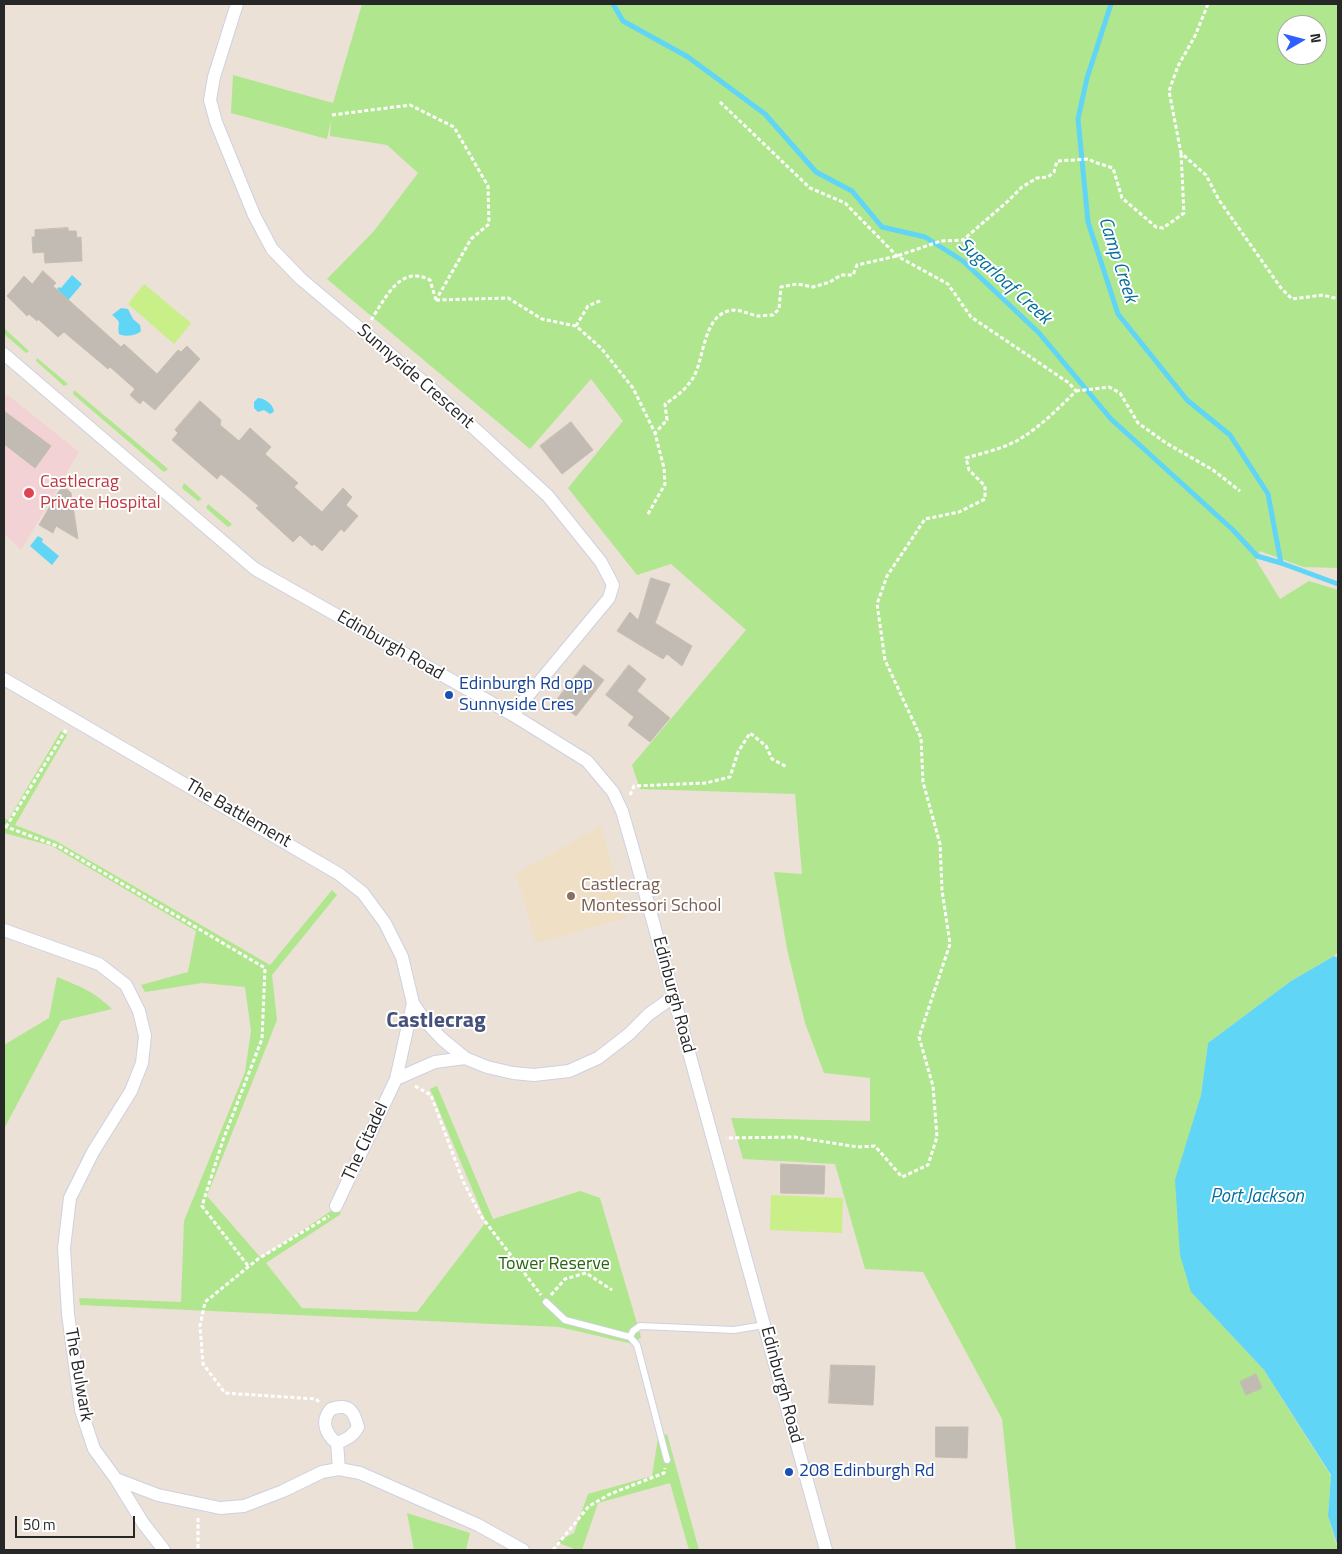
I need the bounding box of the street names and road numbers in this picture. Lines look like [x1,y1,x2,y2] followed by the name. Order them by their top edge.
[352,320,478,434] street label: Sunnyside Crescent
[333,607,447,685] street label: Edinburgh Road
[181,775,295,853] street label: The Battlement
[647,934,699,1056] street label: Edinburgh Road
[338,1099,394,1185] street label: The Citadel
[755,1324,807,1446] street label: Edinburgh Road
[59,1327,97,1423] street label: The Bulwark

